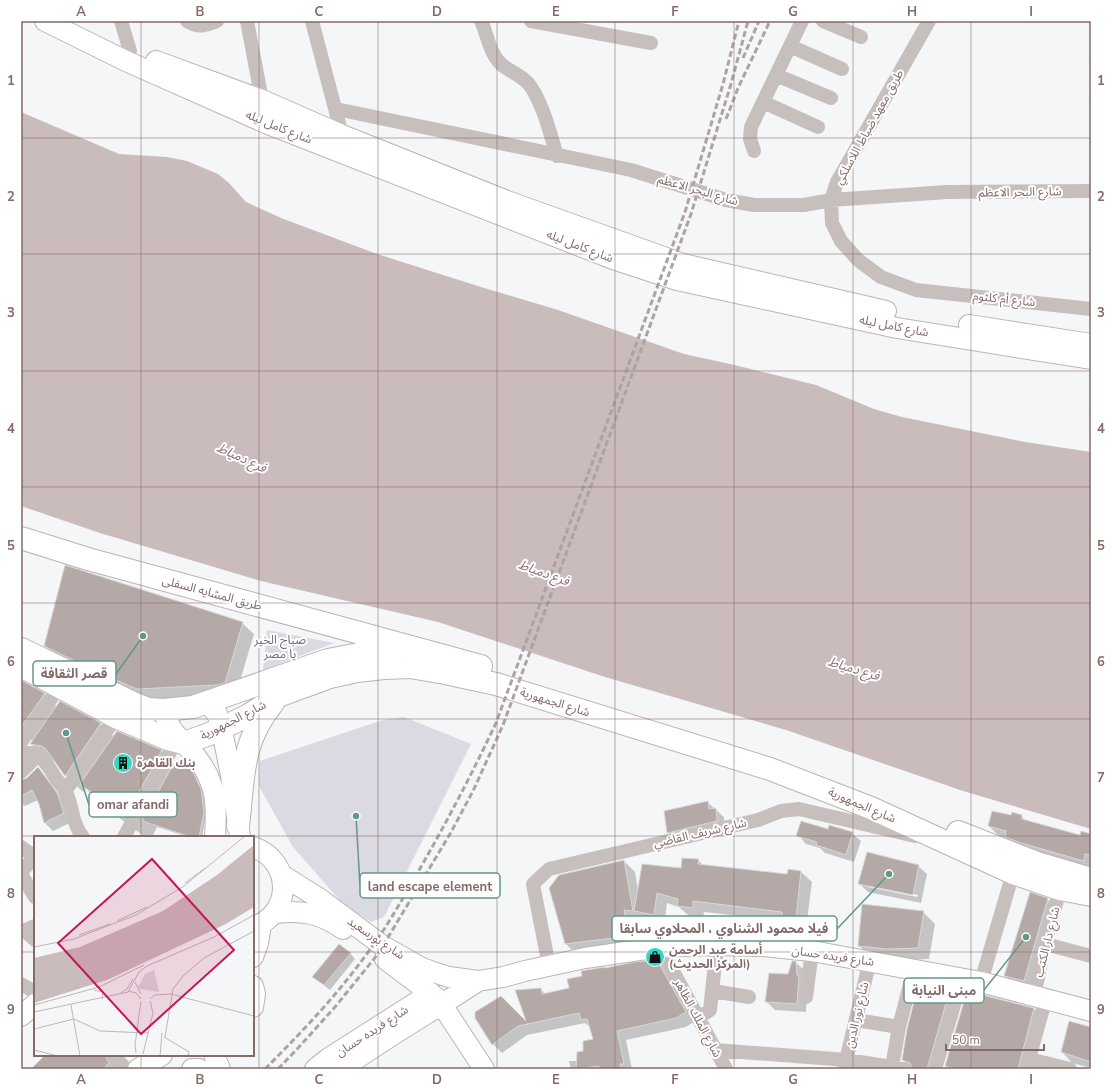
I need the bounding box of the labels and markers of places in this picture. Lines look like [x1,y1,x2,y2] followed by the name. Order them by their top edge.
[33,661,116,686] callout: قصر الثقافة
[112,752,134,774] building icon: بنك القاهرة
[137,755,196,771] place label: بنك القاهرة
[89,792,177,817] callout: omar afandi
[360,873,500,898] callout: land escape element
[612,916,837,941] callout: فيلا محمود الشناوي ، المحلاوي سابقا
[669,942,762,972] place label: أسامة عبد الرحمن (المركز الحديث)
[644,946,666,968] shop icon: أسامة عبد الرحمن (المركز الحديث)
[904,978,984,1003] callout: مبنى النيابة

